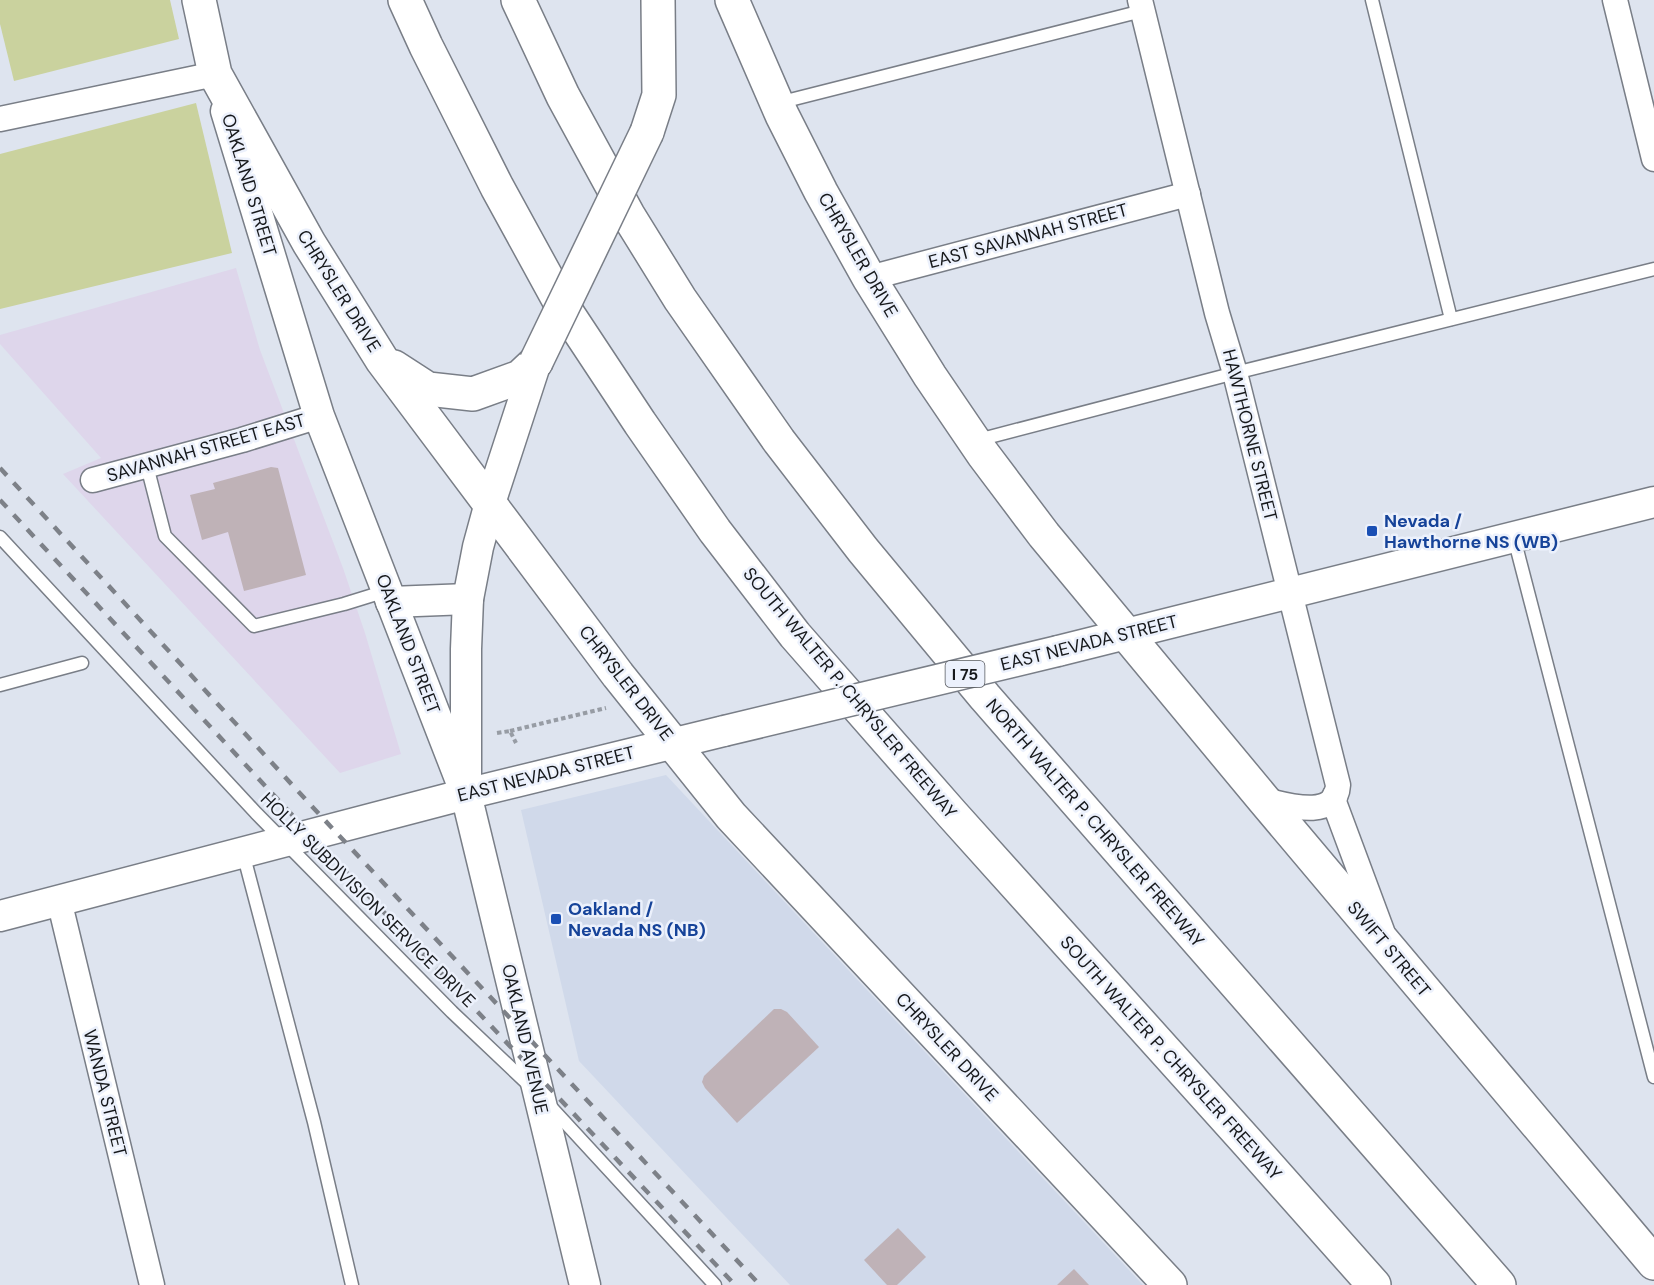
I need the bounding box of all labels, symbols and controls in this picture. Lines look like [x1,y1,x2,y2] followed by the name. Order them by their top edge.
[216,111,282,259] street label: OAKLAND STREET
[813,188,903,322] street label: CHRYSLER DRIVE
[926,198,1130,274] street label: EAST SAVANNAH STREET
[292,225,386,357] street label: CHRYSLER DRIVE
[1217,347,1283,523] street label: HAWTHORNE STREET
[104,408,308,488] street label: SAVANNAH STREET EAST
[1384,509,1558,554] place label: Nevada / Hawthorne NS (WB)
[1365,524,1379,538] marker: Nevada / Hawthorne NS (WB)
[738,562,963,824] street label: SOUTH WALTER P. CHRYSLER FREEWAY
[370,571,446,717] street label: OAKLAND STREET
[998,609,1180,677] street label: EAST NEVADA STREET
[573,620,679,746] street label: CHRYSLER DRIVE
[946,661,984,687] road number: I 75
[980,694,1210,953] street label: NORTH WALTER P. CHRYSLER FREEWAY
[455,740,637,808] street label: EAST NEVADA STREET
[255,787,481,1013] street label: HOLLY SUBDIVISION SERVICE DRIVE
[1342,896,1436,1002] street label: SWIFT STREET
[568,897,706,942] place label: Oakland / Nevada NS (NB)
[549,912,563,926] marker: Oakland / Nevada NS (NB)
[1055,931,1288,1186] street label: SOUTH WALTER P. CHRYSLER FREEWAY
[496,962,554,1116] street label: OAKLAND AVENUE
[890,988,1004,1106] street label: CHRYSLER DRIVE
[78,1027,132,1159] street label: WANDA STREET

